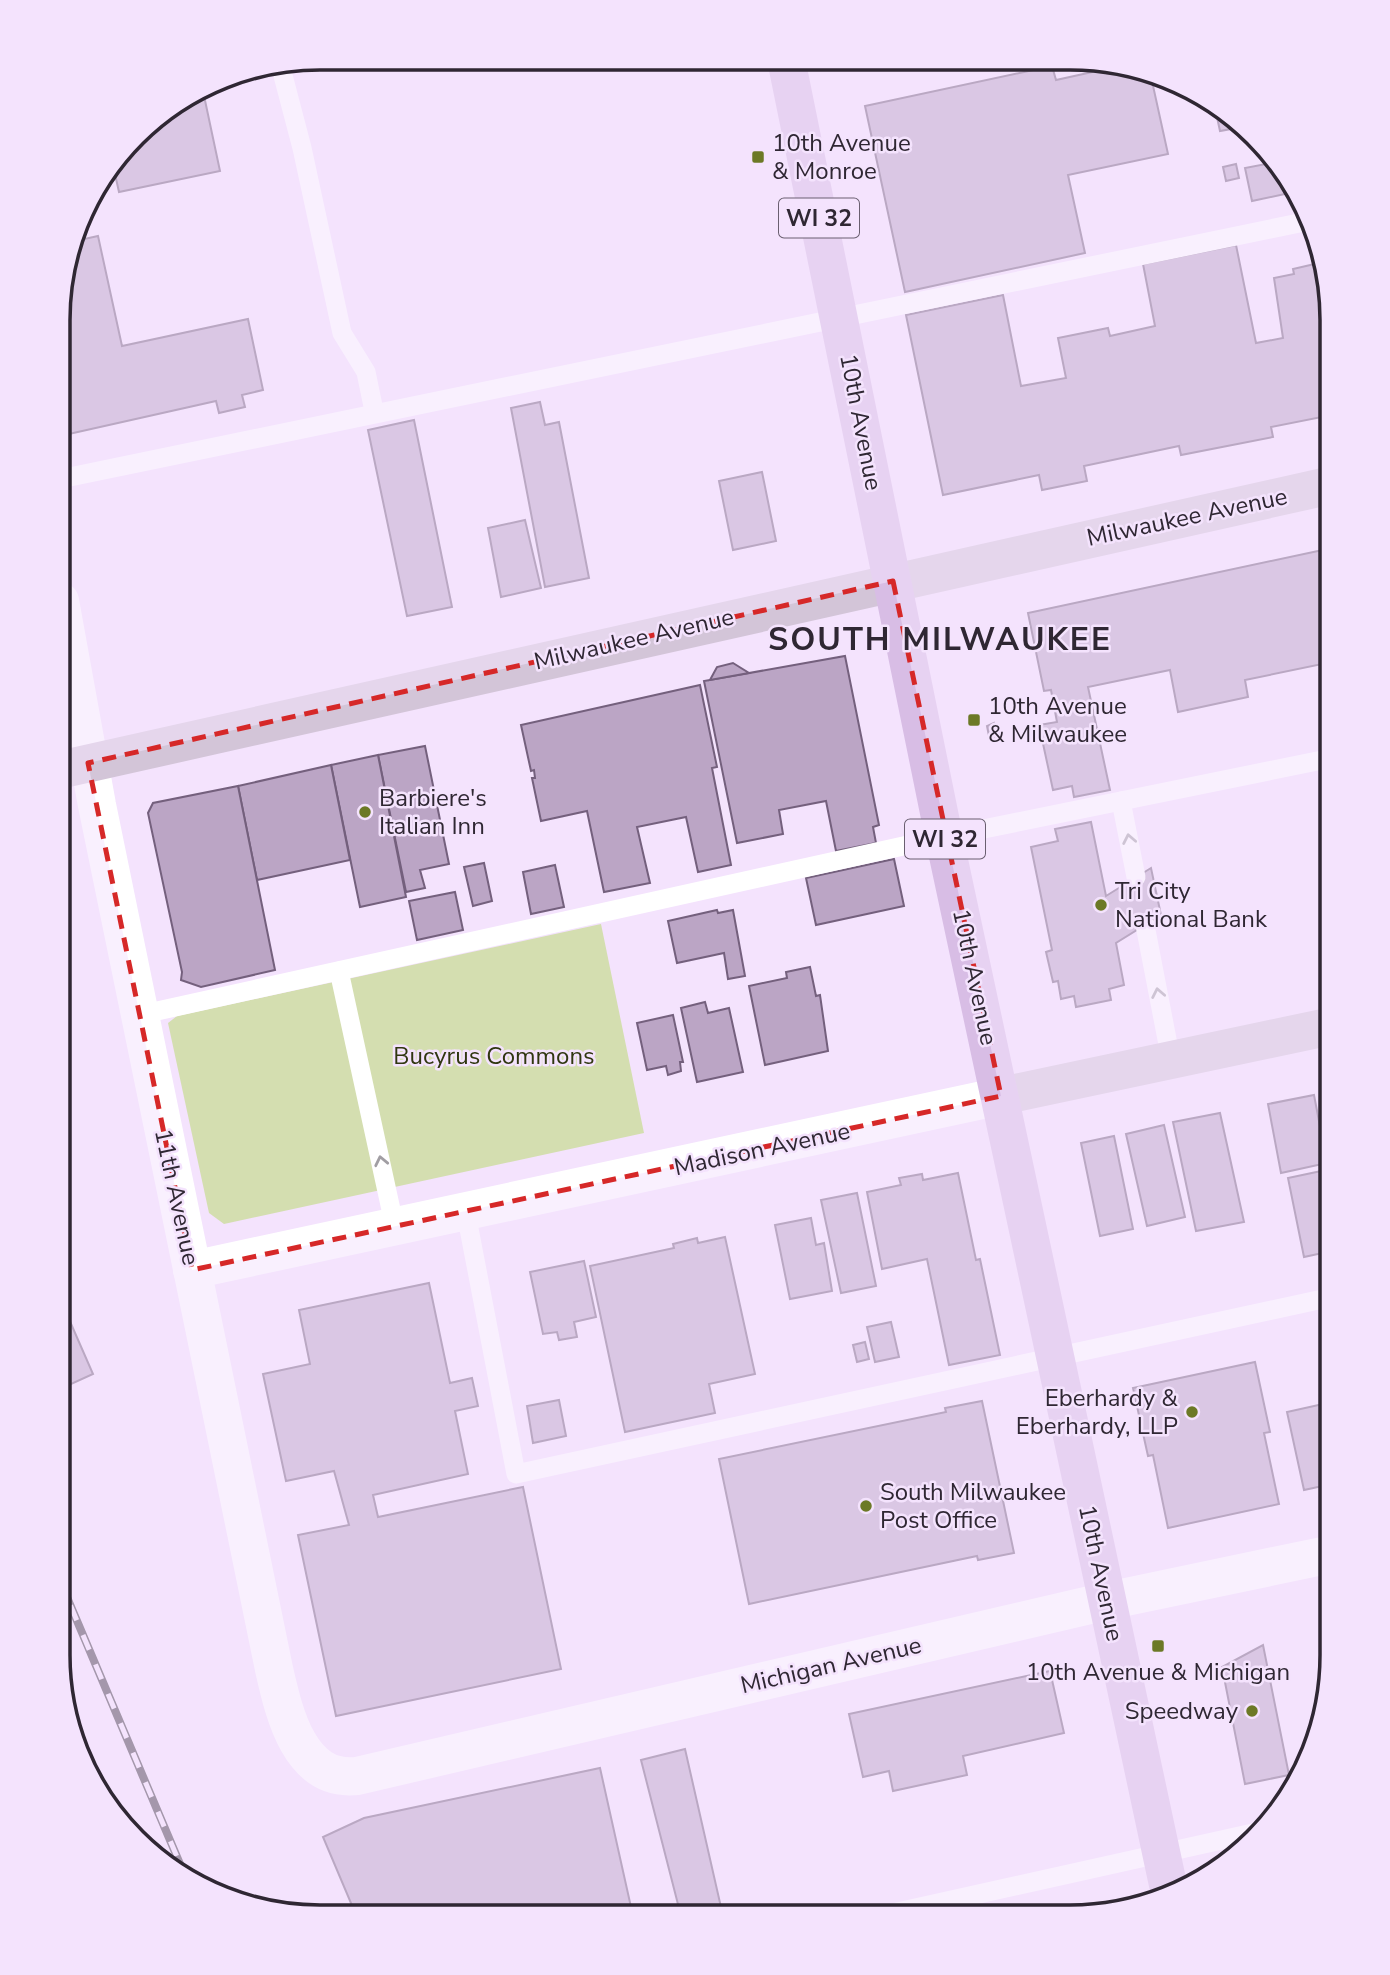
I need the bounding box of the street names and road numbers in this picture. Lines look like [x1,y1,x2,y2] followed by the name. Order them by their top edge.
[779,198,859,238] road number: WI 32
[832,351,890,493] street label: 10th Avenue
[1084,480,1290,554] street label: Milwaukee Avenue
[531,600,737,678] street label: Milwaukee Avenue
[905,820,985,859] road number: WI 32
[945,906,1005,1048] street label: 10th Avenue
[671,1115,853,1183] street label: Madison Avenue
[147,1126,207,1268] street label: 11th Avenue
[1071,1502,1131,1644] street label: 10th Avenue
[737,1629,925,1701] street label: Michigan Avenue

